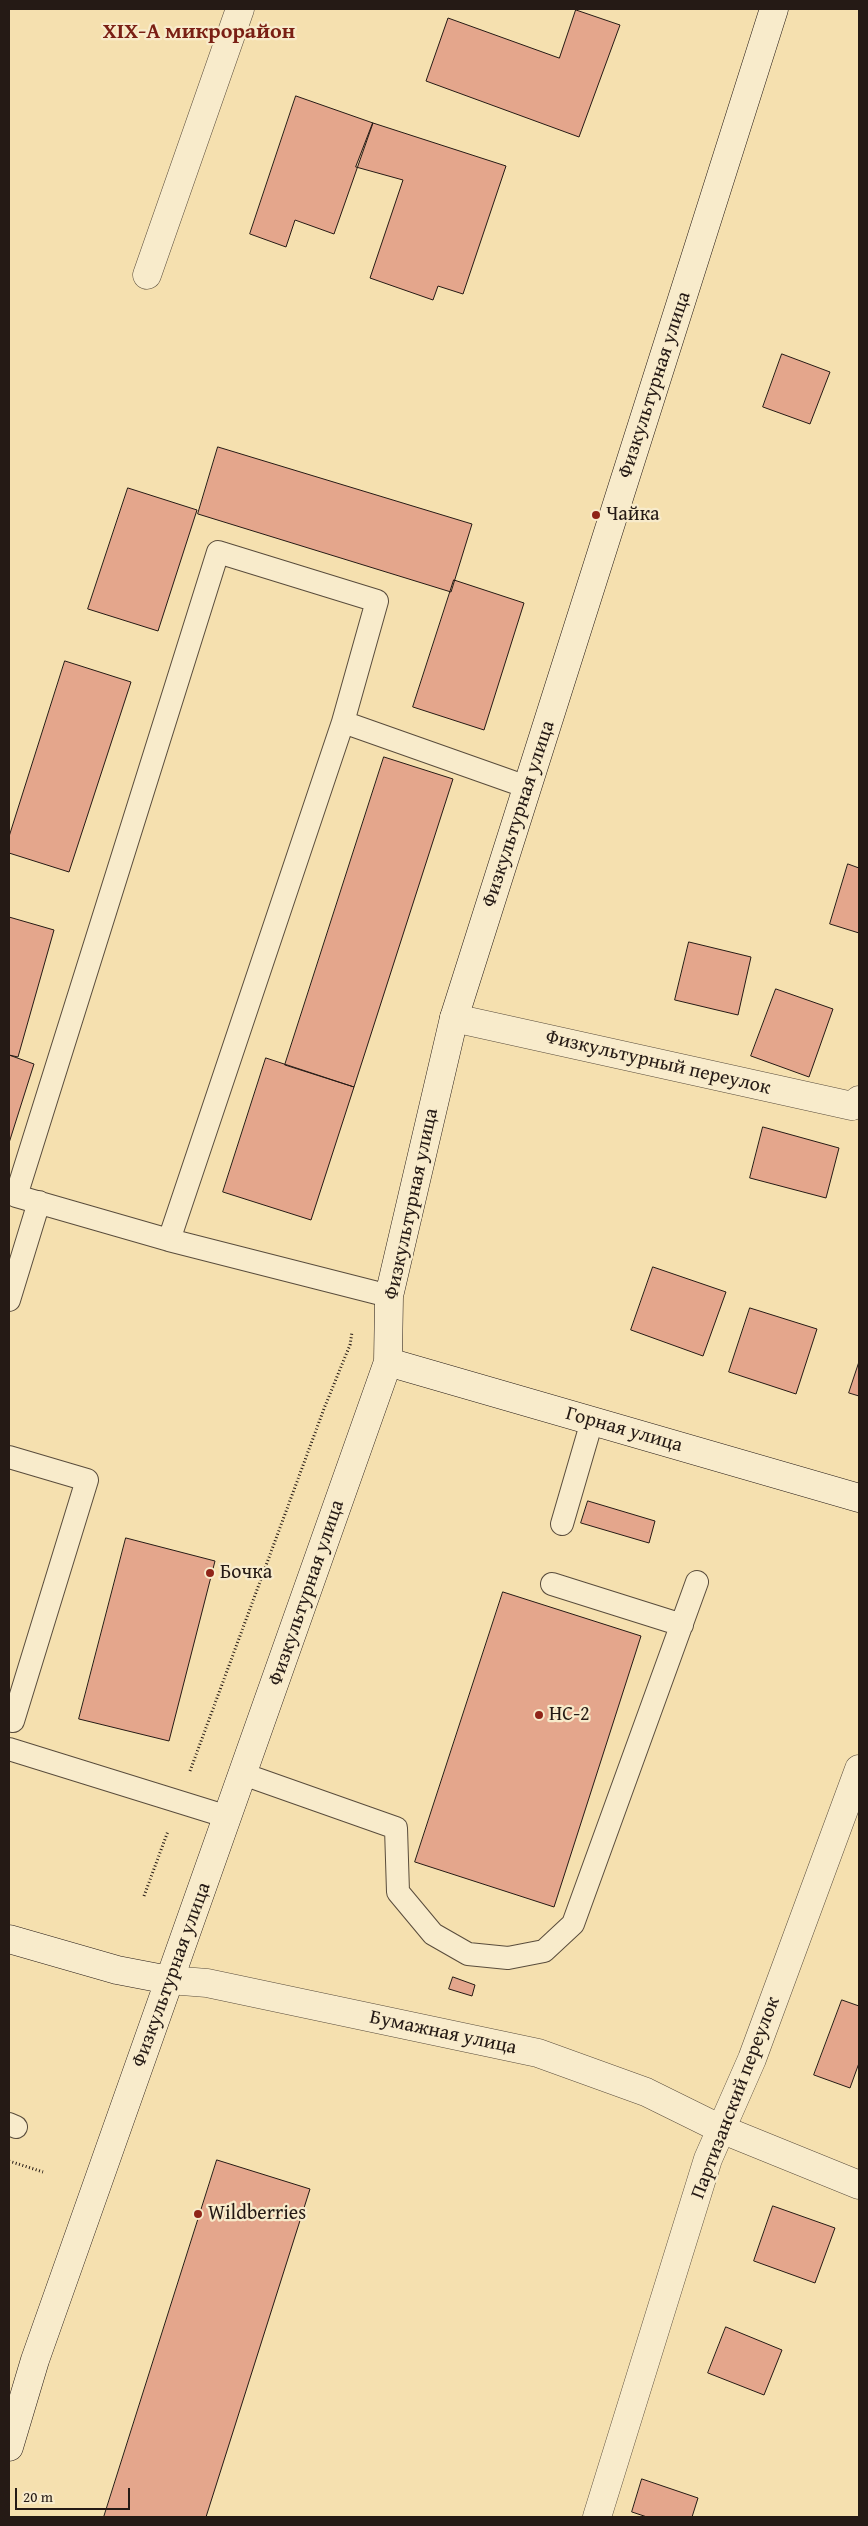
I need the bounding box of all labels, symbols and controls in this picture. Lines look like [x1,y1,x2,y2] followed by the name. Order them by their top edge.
[103,19,295,45] district label: XIX-А микрорайон
[613,289,697,481] street label: Физкультурная улица
[606,503,660,527] place label: Чайка
[590,509,602,521] marker: Чайка
[477,718,561,910] street label: Физкультурная улица
[543,1025,773,1101] street label: Физкультурный переулок
[380,1106,444,1302] street label: Физкультурная улица
[563,1402,685,1458] street label: Горная улица
[264,1497,350,1689] street label: Физкультурная улица
[220,1561,272,1585] place label: Бочка
[204,1567,216,1579] marker: Бочка
[549,1703,590,1727] place label: НС-2
[533,1709,545,1721] marker: НС-2
[127,1879,217,2071] street label: Физкультурная улица
[686,1993,786,2203] street label: Партизанский переулок
[367,2006,519,2060] street label: Бумажная улица
[208,2202,306,2226] place label: Wildberries
[192,2208,204,2220] marker: Wildberries
[18,2478,132,2510] scale bar
[23,2486,53,2507] text: 20 m

